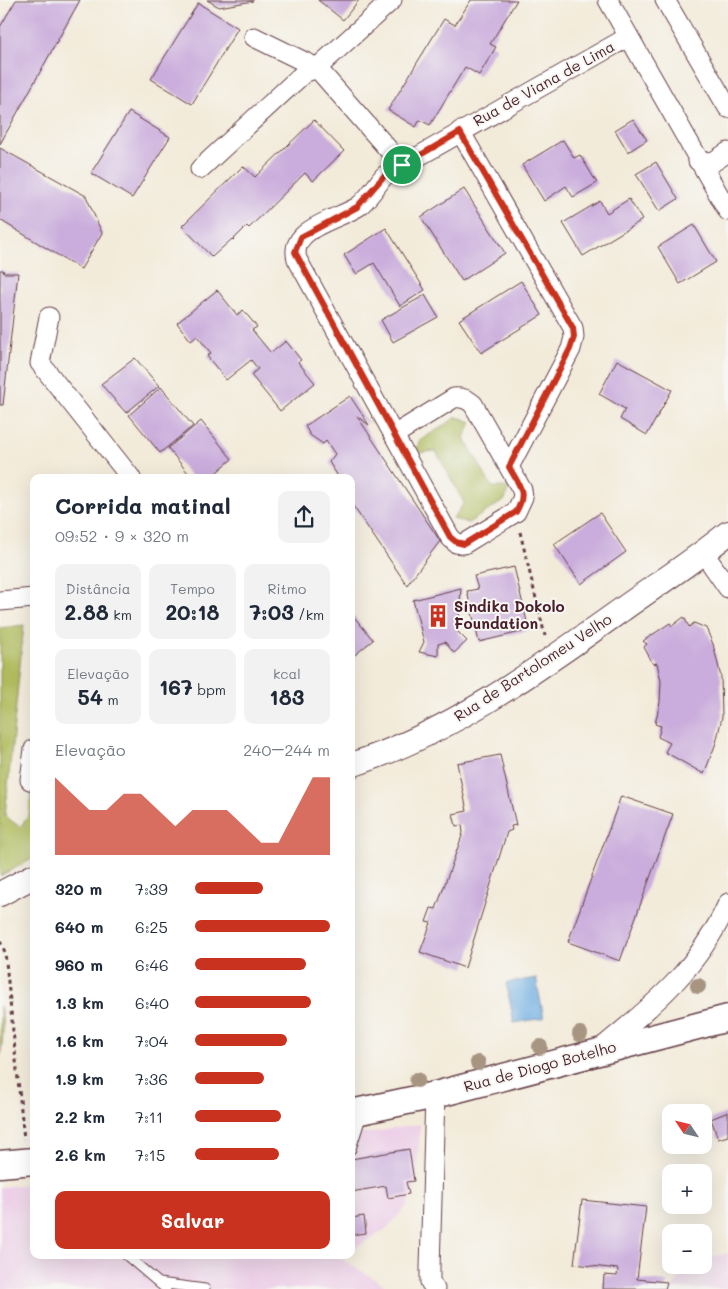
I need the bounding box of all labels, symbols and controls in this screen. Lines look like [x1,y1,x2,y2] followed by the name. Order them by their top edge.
[469,36,618,130] street label: Rua de Viana de Lima
[381,144,423,186] pin
[388,151,416,179] icon: arrive
[55,491,231,520] text: Corrida matinal
[278,491,330,543] button: share
[55,525,189,546] text: 09:52 · 9 × 320 m
[66,579,130,598] text: Distância
[170,579,215,598] text: Tempo
[267,579,306,598] text: Ritmo
[454,596,565,633] place label: Sindika Dokolo Foundation
[65,598,109,625] text: 2.88
[165,598,220,625] text: 20:18
[249,598,294,625] text: 7:03
[425,603,451,629] building icon: Sindika Dokolo Foundation
[109,605,132,624] text: km
[294,605,324,624] text: /km
[450,609,615,726] street label: Rua de Bartolomeu Velho
[67,664,129,683] text: Elevação
[273,664,301,683] text: kcal
[159,673,193,700] text: 167
[193,680,226,699] text: bpm
[78,683,103,710] text: 54
[269,683,304,710] text: 183
[103,690,119,709] text: m
[55,739,125,760] text: Elevação
[243,739,330,760] text: 240–244 m
[55,878,102,899] text: 320 m
[135,878,168,899] text: 7:39
[55,916,104,937] text: 640 m
[135,916,168,937] text: 6:25
[55,954,103,975] text: 960 m
[135,954,169,975] text: 6:46
[55,992,104,1013] text: 1.3 km
[135,992,169,1013] text: 6:40
[55,1030,104,1051] text: 1.6 km
[135,1030,168,1051] text: 7:04
[461,1036,618,1096] street label: Rua de Diogo Botelho
[55,1068,104,1089] text: 1.9 km
[135,1068,168,1089] text: 7:36
[662,1104,712,1154] north arrow
[662,1104,712,1274] map controls
[55,1106,105,1127] text: 2.2 km
[135,1106,163,1127] text: 7:11
[55,1144,106,1165] text: 2.6 km
[135,1144,165,1165] text: 7:15
[662,1164,712,1214] button: +
[55,1191,330,1249] button: Salvar
[662,1224,712,1274] button: −

